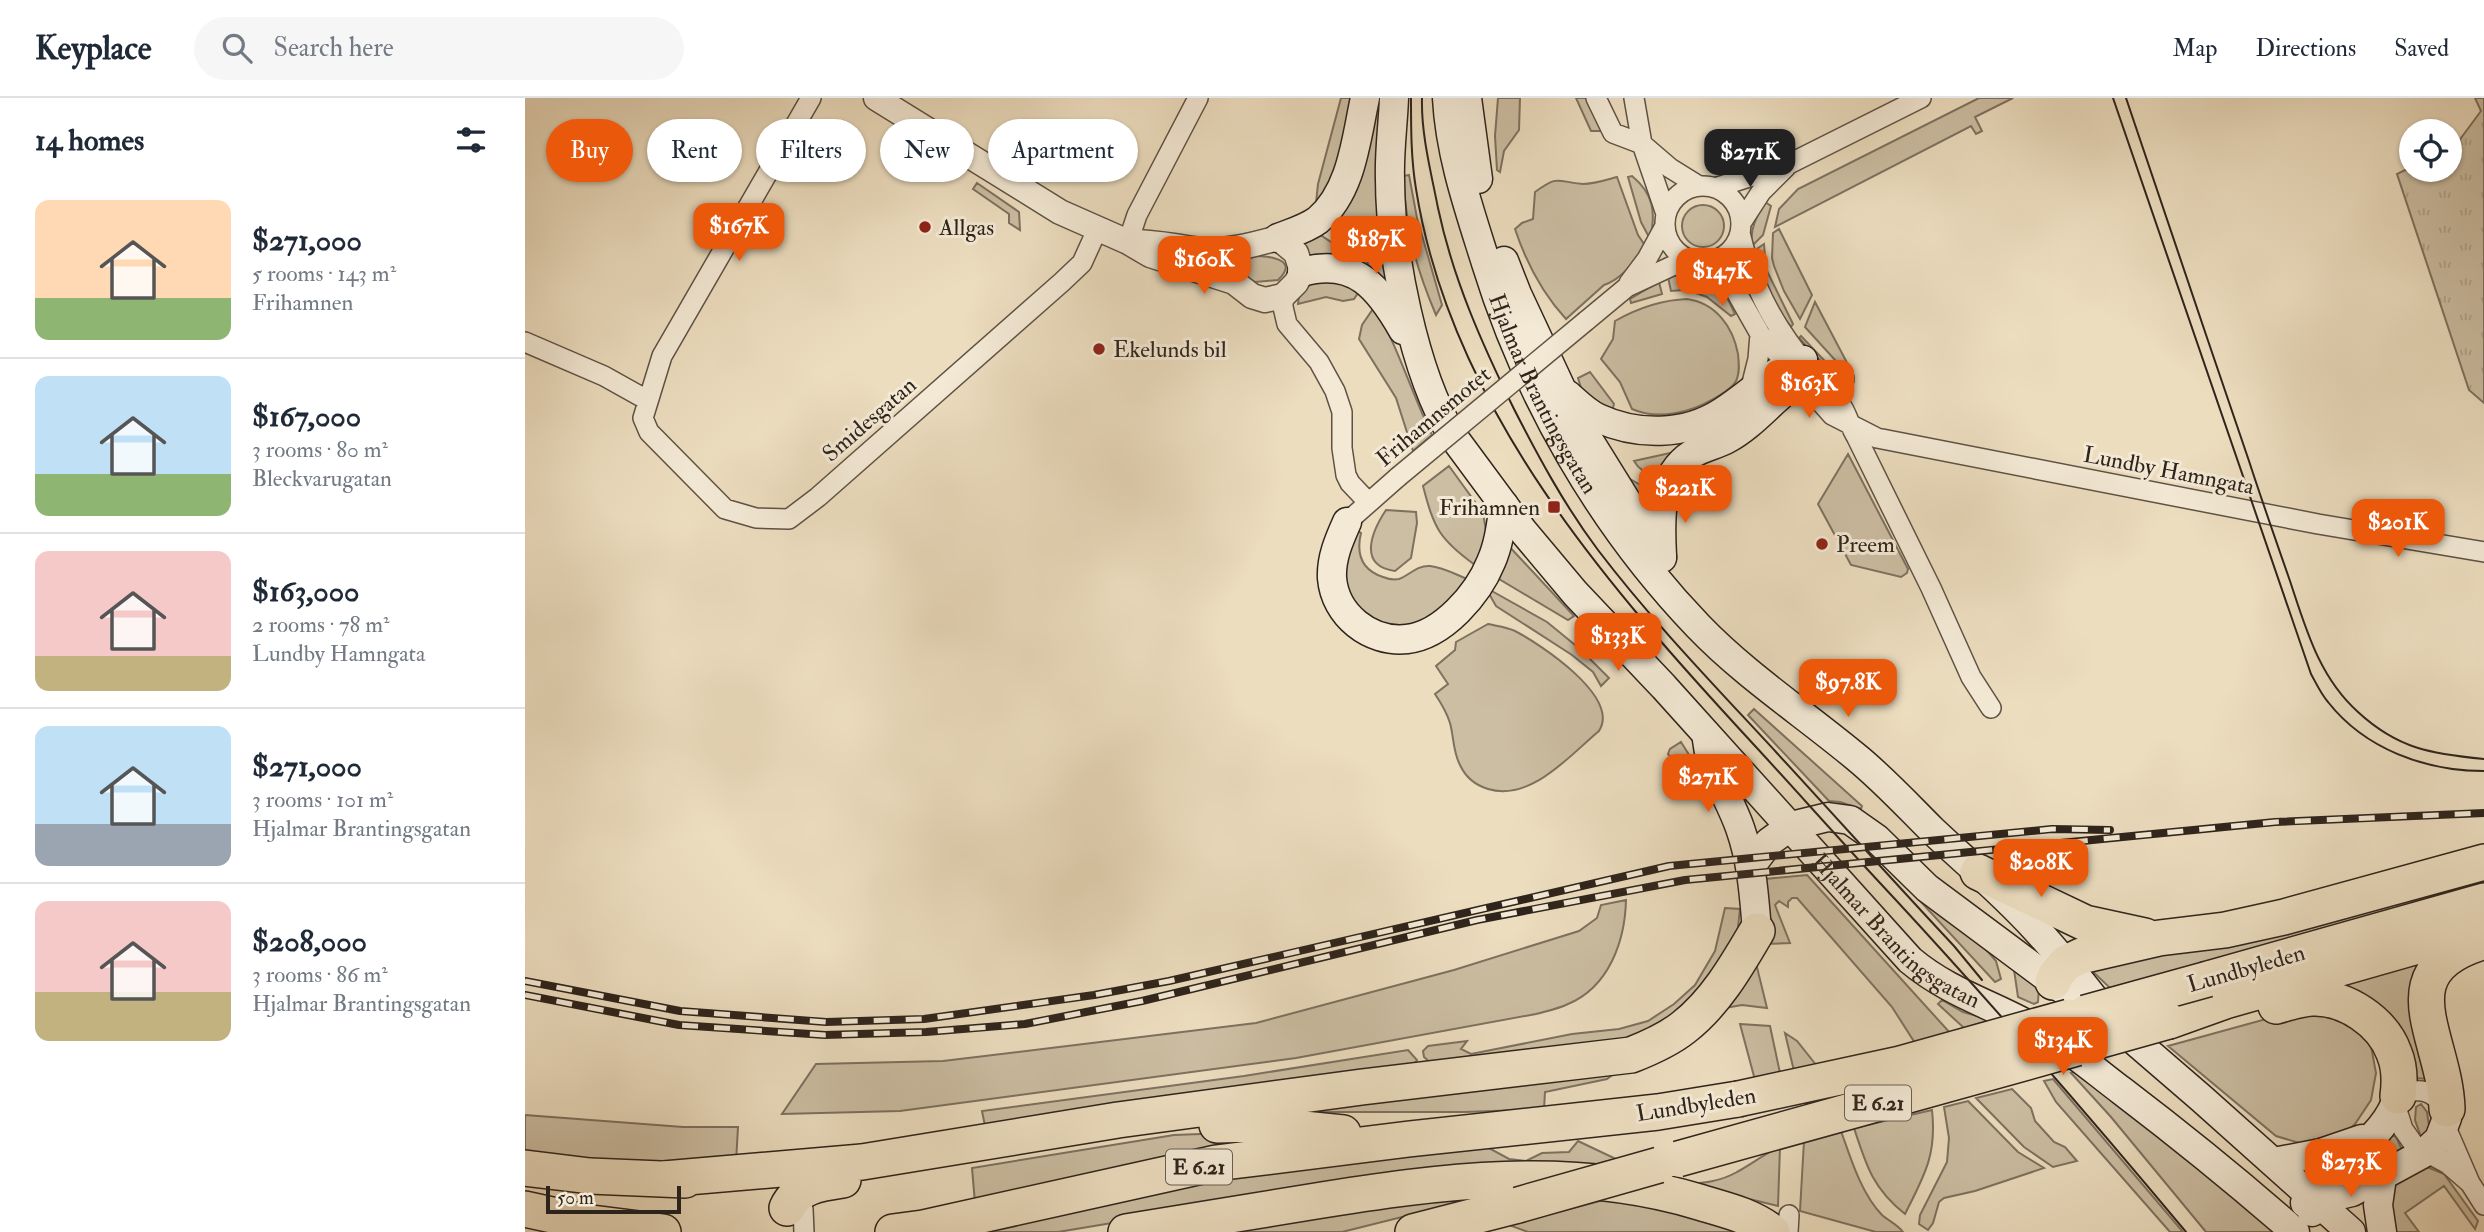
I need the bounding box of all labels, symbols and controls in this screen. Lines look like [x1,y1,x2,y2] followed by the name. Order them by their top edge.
[194,17,684,80] search box
[35,28,152,69] text: Keyplace
[218,29,256,67] icon: search
[274,32,394,64] text: Search here
[2172,33,2217,64] text: Map
[2255,33,2356,64] text: Directions
[2394,33,2449,64] text: Saved
[546,119,633,182] chip: Buy
[647,119,742,182] chip: Rent
[756,119,866,182] chip: Filters
[880,119,974,182] chip: New
[988,119,1138,182] chip: Apartment
[2399,119,2462,182] map controls
[2399,119,2462,182] button: locate
[452,121,490,159] icon: filters
[35,122,144,159] text: 14 homes
[1701,130,1799,189] pin: $271K
[1720,137,1780,166] text: $271K
[690,204,788,263] pin: $167K
[709,211,769,240] text: $167K
[938,213,994,242] place label: Allgas
[1327,216,1425,276] pin: $187K
[917,219,933,235] marker: Allgas
[252,222,362,259] text: $271,000
[1347,224,1405,253] text: $187K
[91,228,175,312] icon: home
[1155,236,1253,296] pin: $160K
[1174,244,1234,273] text: $160K
[1673,248,1771,308] pin: $147K
[1692,256,1752,285] text: $147K
[252,259,396,288] text: 5 rooms · 143 m²
[252,288,353,317] text: Frihamnen
[1482,290,1604,500] street label: Hjalmar Brantingsgatan
[1113,335,1227,364] place label: Ekelunds bil
[1091,341,1107,357] marker: Ekelunds bil
[1370,360,1497,473] street label: Frihamnsmotet
[1760,360,1858,420] pin: $163K
[1780,368,1838,397] text: $163K
[816,371,922,468] street label: Smidesgatan
[252,398,361,435] text: $167,000
[91,404,175,488] icon: home
[252,435,388,464] text: 3 rooms · 80 m²
[2081,440,2257,501] street label: Lundby Hamngata
[252,464,392,493] text: Bleckvarugatan
[1636,466,1734,525] pin: $221K
[1655,473,1715,502] text: $221K
[1439,493,1540,522] place label: Frihamnen
[1546,499,1562,515] marker: Frihamnen
[2349,500,2447,559] pin: $201K
[2368,507,2428,536] text: $201K
[1836,530,1895,559] place label: Preem
[1814,536,1830,552] marker: Preem
[252,573,359,610] text: $163,000
[91,579,175,663] icon: home
[252,610,390,639] text: 2 rooms · 78 m²
[1569,614,1667,673] pin: $133K
[1591,621,1645,650] text: $133K
[252,639,426,668] text: Lundby Hamngata
[1791,660,1905,719] pin: $97.8K
[1815,667,1881,696] text: $97.8K
[252,748,362,785] text: $271,000
[91,754,175,838] icon: home
[1659,754,1757,814] pin: $271K
[1678,762,1738,791] text: $271K
[252,785,393,814] text: 3 rooms · 101 m²
[252,814,471,843] text: Hjalmar Brantingsgatan
[1992,840,2090,899] pin: $208K
[1806,847,1985,1015] street label: Hjalmar Brantingsgatan
[2009,847,2073,876] text: $208K
[252,923,367,960] text: $208,000
[91,929,175,1013] icon: home
[2184,938,2308,999] street label: Lundbyleden
[252,960,388,989] text: 3 rooms · 86 m²
[252,989,471,1018] text: Hjalmar Brantingsgatan
[2014,1018,2112,1077] pin: $134K
[2034,1025,2092,1054] text: $134K
[1634,1081,1758,1128] street label: Lundbyleden
[1845,1086,1911,1121] road number: E 6.21
[2302,1140,2400,1199] pin: $273K
[2321,1147,2381,1176] text: $273K
[1166,1150,1232,1184] road number: E 6.21
[546,1183,681,1215] scale bar
[557,1186,594,1210] text: 50 m

